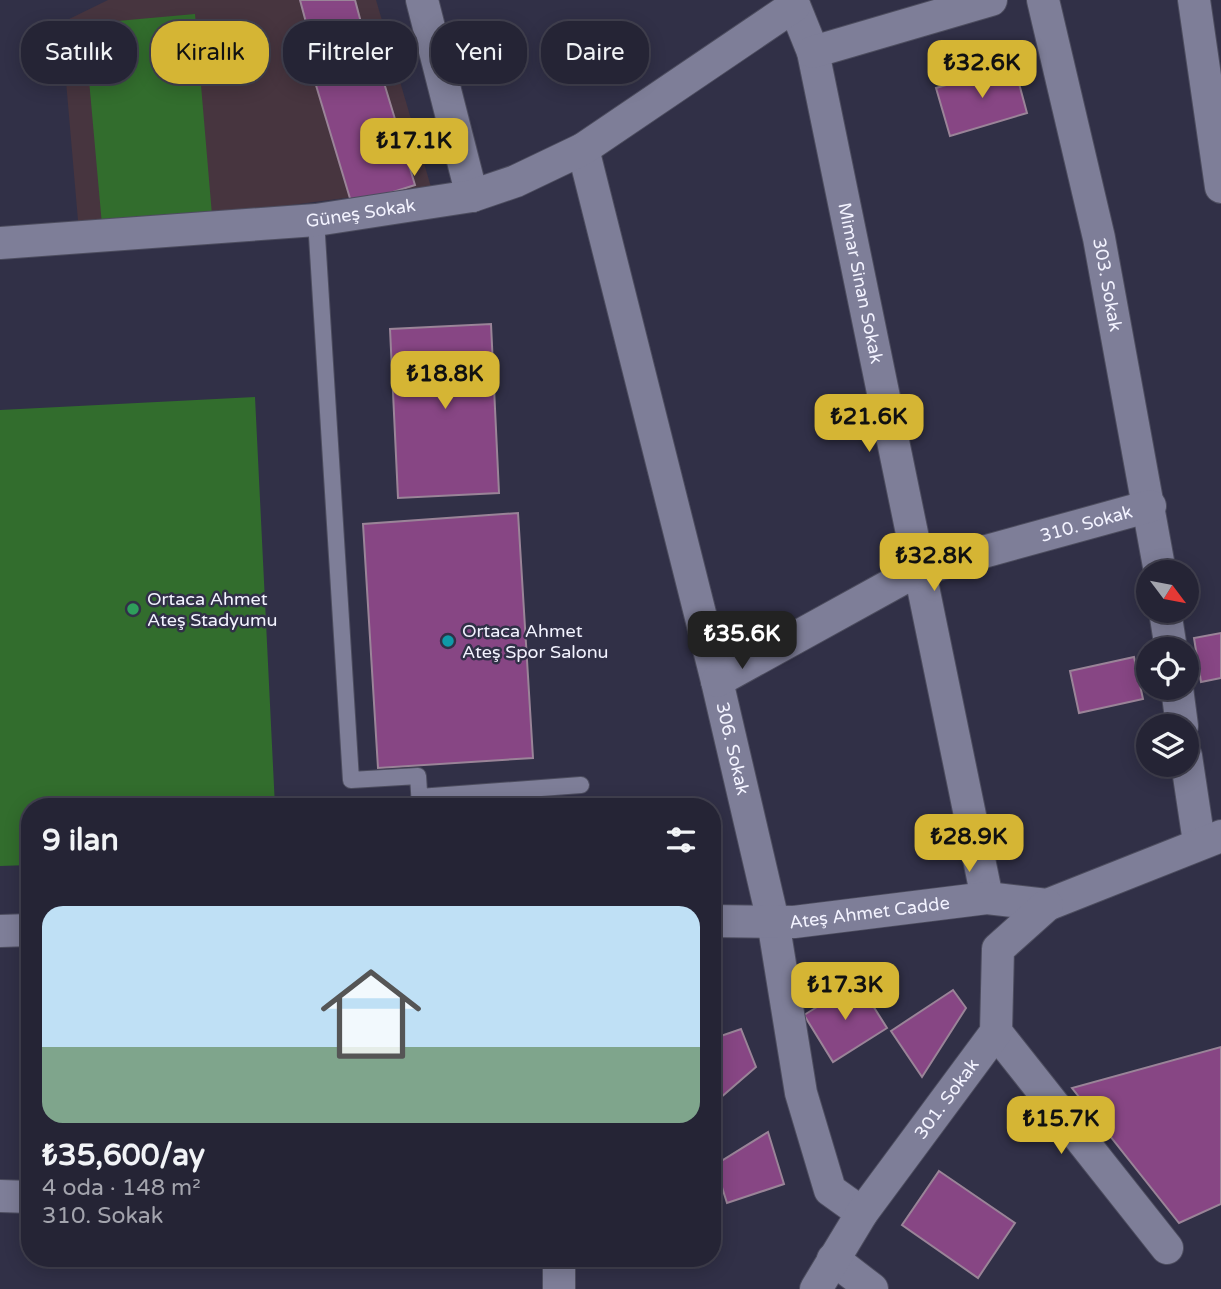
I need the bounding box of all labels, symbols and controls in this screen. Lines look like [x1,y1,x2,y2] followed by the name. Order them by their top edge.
[21,21,137,84] chip: Satılık
[151,21,269,84] chip: Kiralık
[283,21,417,84] chip: Filtreler
[431,21,527,84] chip: Yeni
[541,21,649,84] chip: Daire
[925,41,1039,100] pin: ₺32.6K
[944,49,1020,77] text: ₺32.6K
[357,118,471,178] pin: ₺17.1K
[376,127,452,155] text: ₺17.1K
[305,194,417,232] street label: Güneş Sokak
[833,201,888,366] street label: Mimar Sinan Sokak
[1088,236,1127,334] street label: 303. Sokak
[388,352,502,411] pin: ₺18.8K
[407,360,483,388] text: ₺18.8K
[812,394,926,454] pin: ₺21.6K
[831,403,907,431] text: ₺21.6K
[1037,500,1135,547] street label: 310. Sokak
[877,534,991,593] pin: ₺32.8K
[896,542,972,570] text: ₺32.8K
[1136,560,1199,623] north arrow
[1136,560,1199,777] map controls
[147,588,277,631] place label: Ortaca Ahmet Ateş Stadyumu
[125,601,141,617] marker: Ortaca Ahmet Ateş Stadyumu
[685,612,799,671] pin: ₺35.6K
[462,620,609,663] place label: Ortaca Ahmet Ateş Spor Salonu
[704,620,780,648] text: ₺35.6K
[440,633,456,649] marker: Ortaca Ahmet Ateş Spor Salonu
[1136,637,1199,700] button: locate
[711,700,754,797] street label: 306. Sokak
[1136,714,1199,777] button: layers
[912,814,1026,874] pin: ₺28.9K
[662,821,700,859] icon: filters
[42,822,119,859] text: 9 ilan
[931,823,1007,851] text: ₺28.9K
[788,892,951,934] street label: Ateş Ahmet Cadde
[308,951,434,1077] icon: home
[788,962,902,1022] pin: ₺17.3K
[807,971,883,999] text: ₺17.3K
[910,1054,984,1143] street label: 301. Sokak
[1004,1096,1118,1156] pin: ₺15.7K
[1023,1105,1099,1133] text: ₺15.7K
[42,1137,205,1174] text: ₺35,600/ay
[42,1174,201,1202] text: 4 oda · 148 m²
[42,1202,163,1230] text: 310. Sokak

